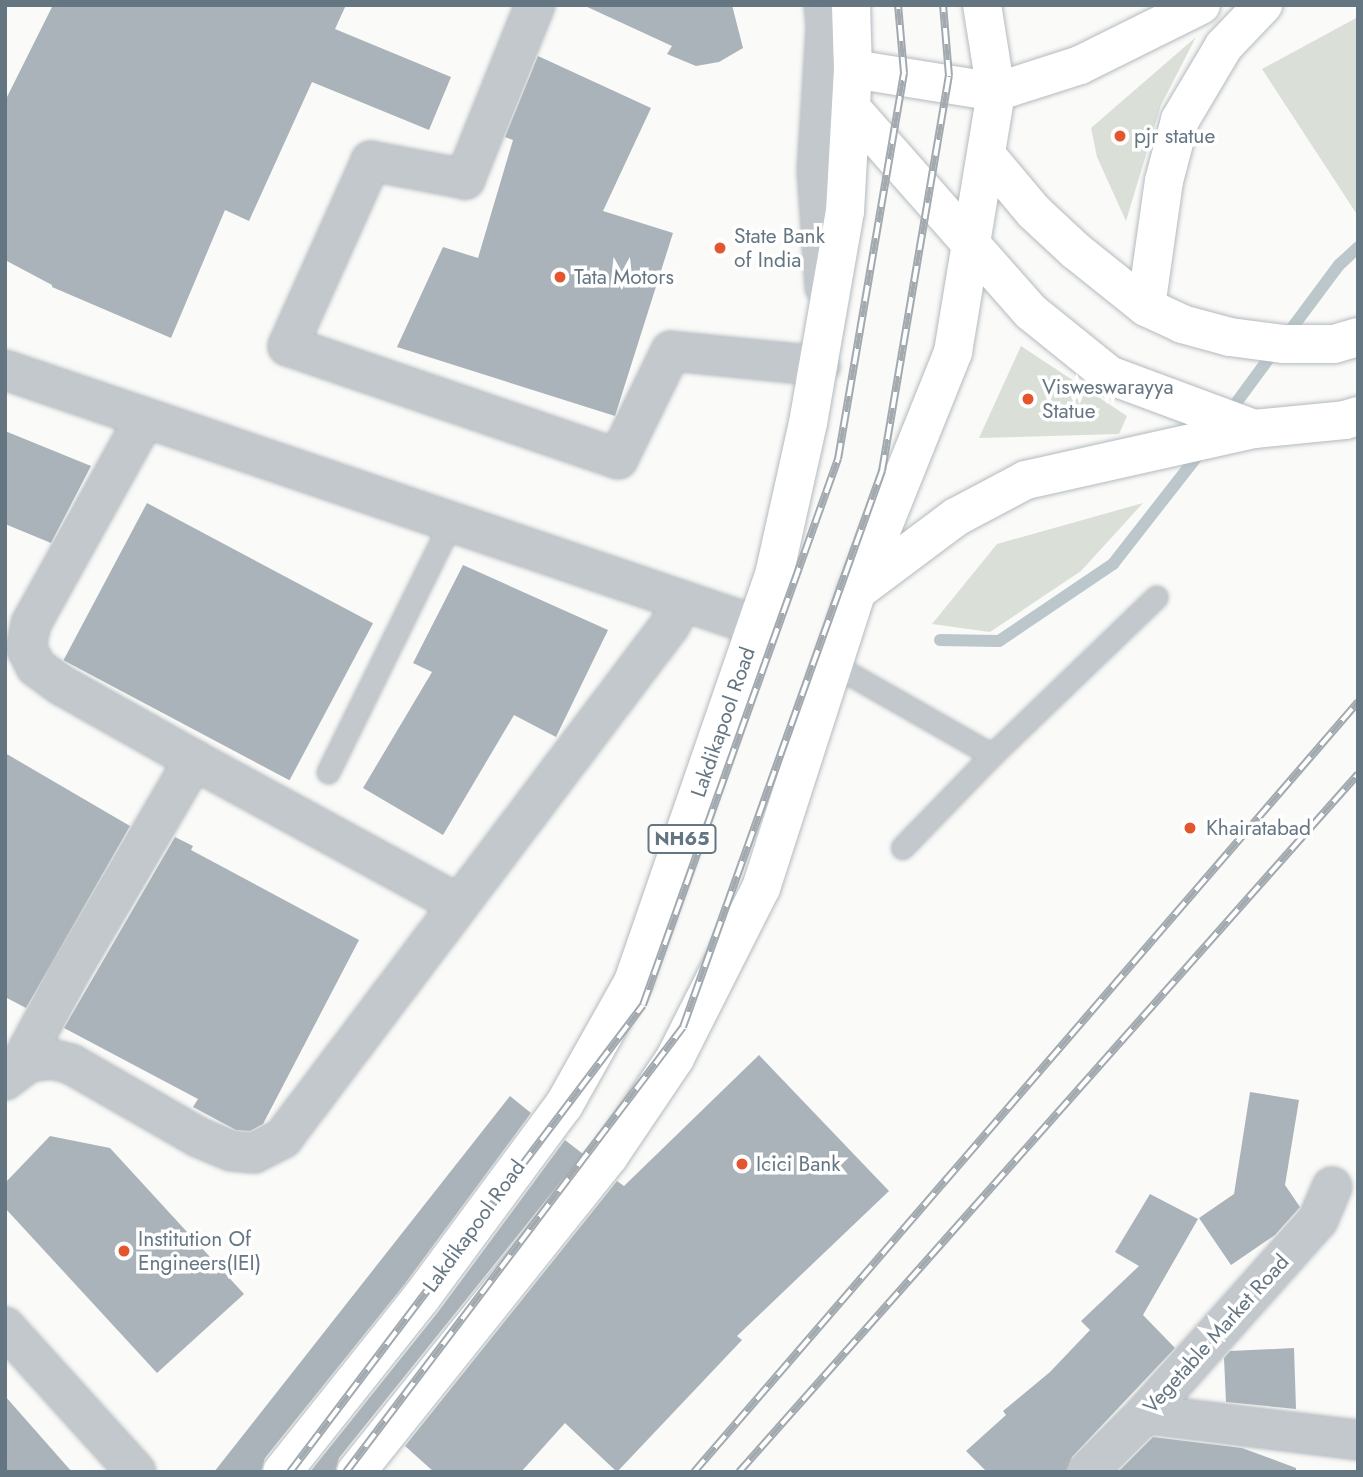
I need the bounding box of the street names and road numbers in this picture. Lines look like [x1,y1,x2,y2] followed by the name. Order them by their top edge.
[686,644,760,800] street label: Lakdikapool Road
[647,824,717,854] road number: NH65
[418,1155,530,1297] street label: Lakdikapool Road
[1138,1249,1294,1419] street label: Vegetable Market Road

